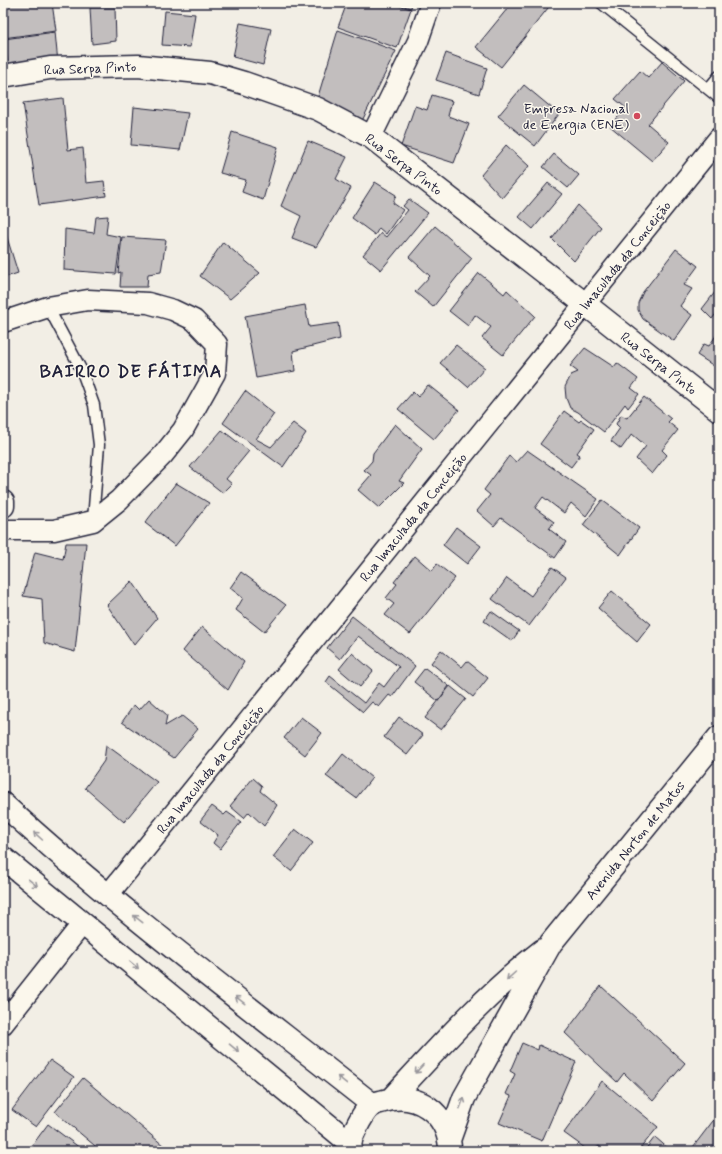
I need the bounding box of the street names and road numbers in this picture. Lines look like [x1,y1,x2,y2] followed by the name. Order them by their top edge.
[44,58,137,80] street label: Rua Serpa Pinto
[361,130,446,200] street label: Rua Serpa Pinto
[560,197,676,334] street label: Rua Imaculada da Conceição
[616,328,700,399] street label: Rua Serpa Pinto
[356,449,472,586] street label: Rua Imaculada da Conceição
[153,701,269,838] street label: Rua Imaculada da Conceição
[582,777,689,904] street label: Avenida Norton de Matos

